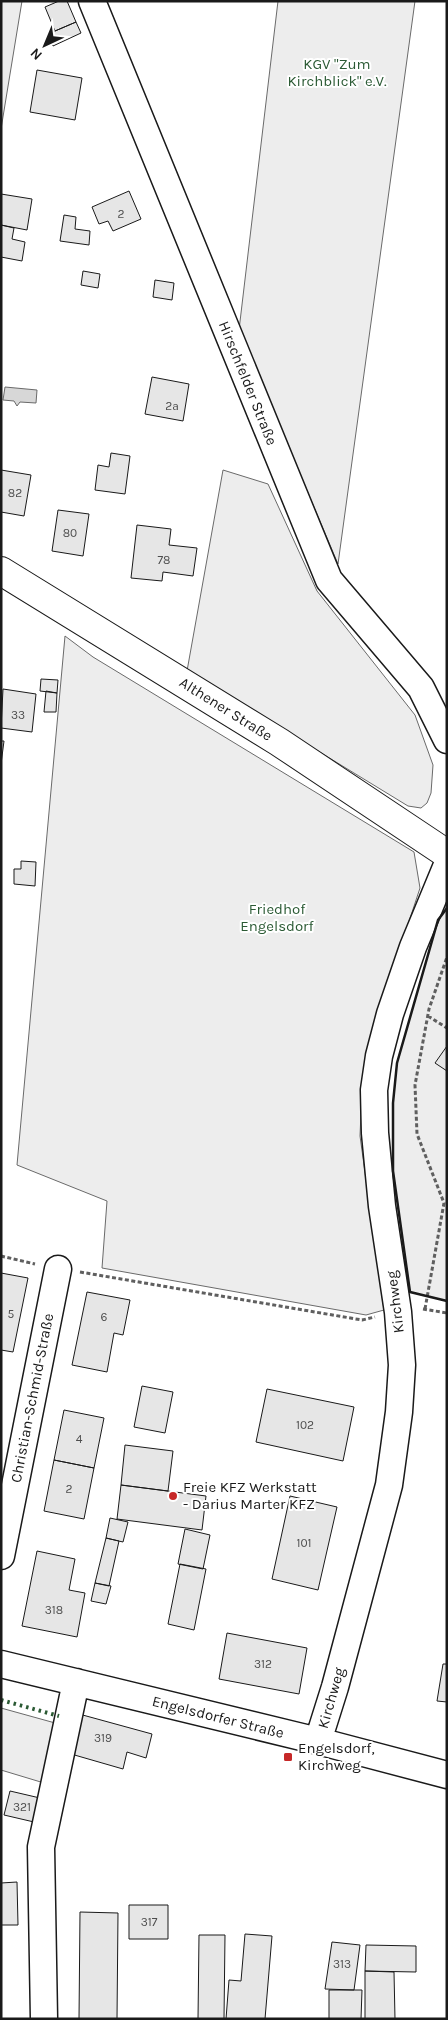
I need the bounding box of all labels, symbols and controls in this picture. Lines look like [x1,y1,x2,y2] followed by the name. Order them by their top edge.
[20,20,70,70] north arrow
[27,44,46,64] text: N
[287,55,387,90] park label: KGV "Zum Kirchblick" e.V.
[118,207,125,221] house number: 2
[215,318,281,448] street label: Hirschfelder Straße
[165,399,179,413] house number: 2a
[8,486,22,500] house number: 82
[63,526,77,540] house number: 80
[157,553,171,567] house number: 78
[176,673,276,745] street label: Althener Straße
[11,708,25,722] house number: 33
[240,900,315,935] park label: Friedhof Engelsdorf
[382,1269,408,1334] street label: Kirchweg
[8,1307,15,1321] house number: 5
[101,1310,108,1324] house number: 6
[7,1312,57,1484] street label: Christian-Schmid-Straße
[296,1418,314,1432] house number: 102
[76,1432,83,1446] house number: 4
[183,1478,317,1513] place label: Freie KFZ Werkstatt - Darius Marter KFZ
[66,1482,73,1496] house number: 2
[167,1490,179,1502] marker: Freie KFZ Werkstatt - Darius Marter KFZ
[296,1536,312,1550] house number: 101
[45,1603,63,1617] house number: 318
[254,1657,272,1671] house number: 312
[314,1665,348,1731] street label: Kirchweg
[150,1692,286,1742] street label: Engelsdorfer Straße
[94,1731,112,1745] house number: 319
[298,1739,375,1774] place label: Engelsdorf, Kirchweg
[282,1751,294,1763] marker: Engelsdorf, Kirchweg
[13,1800,31,1814] house number: 321
[141,1915,158,1929] house number: 317
[333,1957,351,1971] house number: 313

